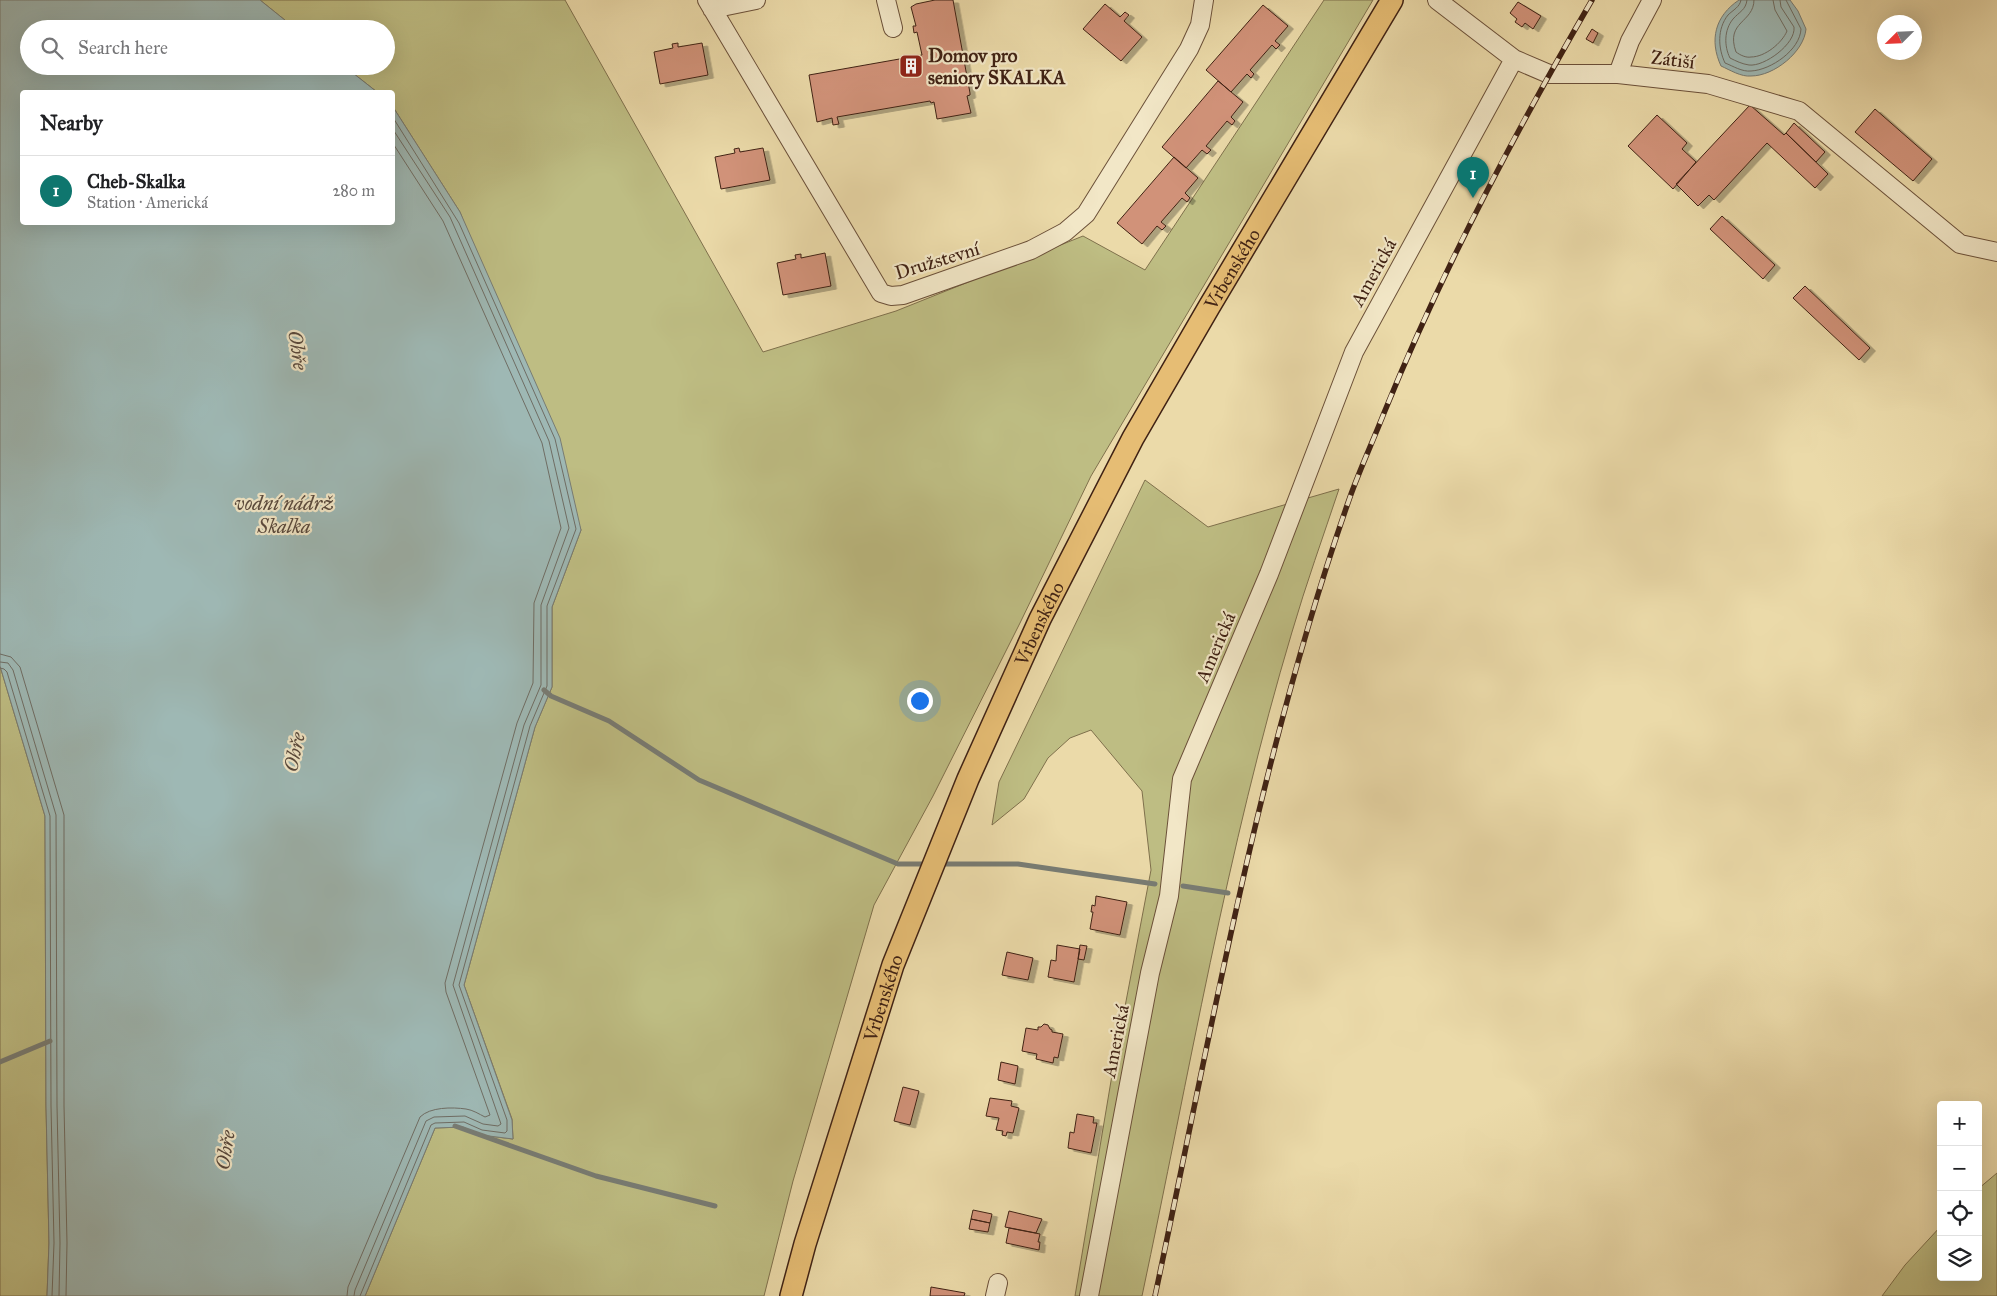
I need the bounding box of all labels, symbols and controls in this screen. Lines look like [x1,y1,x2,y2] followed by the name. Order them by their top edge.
[1877,15,1922,60] north arrow
[20,20,395,75] search box
[38,34,66,62] icon: search
[78,36,168,59] text: Search here
[928,44,1066,90] place label: Domov pro seniory SKALKA
[1650,45,1697,74] street label: Zátiší
[898,53,924,79] building icon: Domov pro seniory SKALKA
[40,110,103,136] text: Nearby
[1457,157,1489,198] pin: 1
[87,170,185,193] text: Cheb-Skalka
[53,181,59,200] text: 1
[332,181,375,200] text: 280 m
[87,193,208,212] text: Station · Americká
[1199,224,1265,314] street label: Vrbenského
[1345,234,1402,311] street label: Americká
[892,236,983,284] street label: Družstevní
[283,329,313,372] water label: Ohře
[234,491,334,538] water label: vodní nádrž Skalka
[1009,578,1069,670] street label: Vrbenského
[1190,608,1241,687] street label: Americká
[907,688,933,714] your location
[278,730,310,774] water label: Ohře
[858,951,908,1045] street label: Vrbenského
[1097,1002,1134,1080] street label: Americká
[1937,1101,1982,1281] map controls
[1937,1101,1982,1146] button: +
[210,1128,240,1171] water label: Ohře
[1937,1146,1982,1191] button: −
[1937,1191,1982,1236] button: locate
[1937,1236,1982,1281] button: layers

